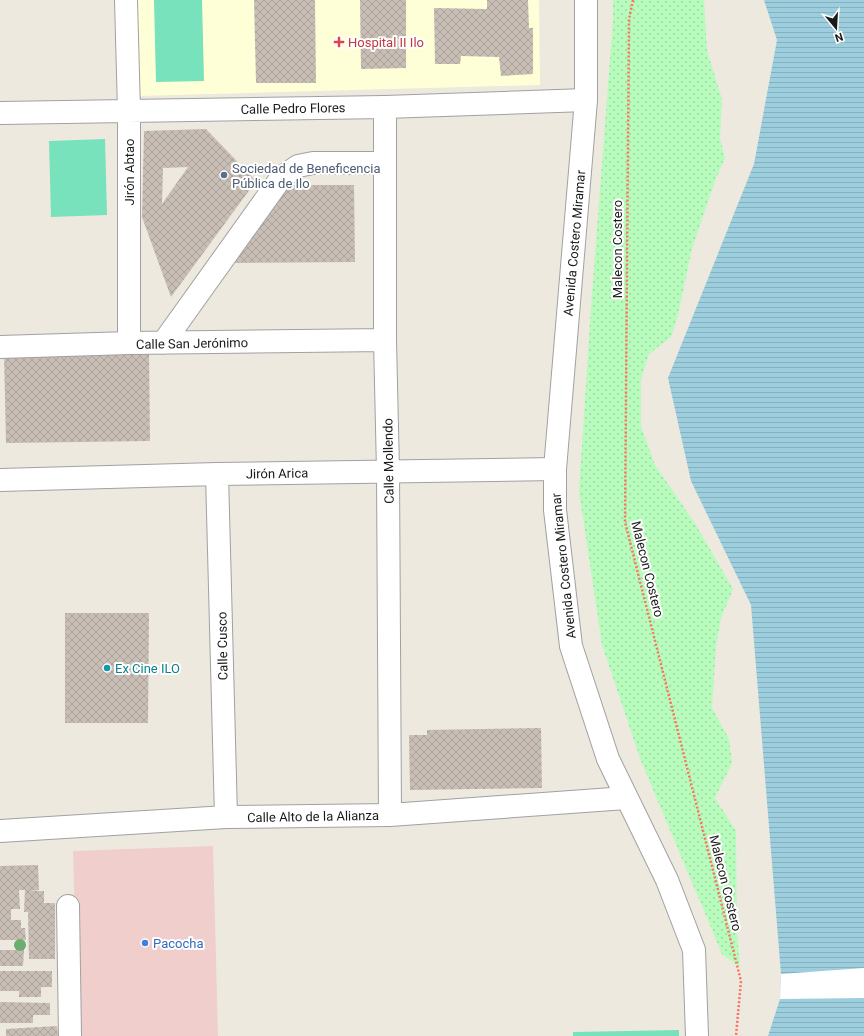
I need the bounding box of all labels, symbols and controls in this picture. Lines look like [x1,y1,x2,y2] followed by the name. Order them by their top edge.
[816,8,856,48] north arrow
[833,30,845,44] text: N
[348,35,424,50] place label: Hospital II Ilo
[333,36,345,48] marker: Hospital II Ilo
[240,100,346,117] street label: Calle Pedro Flores
[122,139,137,205] street label: Jirón Abtao
[232,161,381,191] place label: Sociedad de Beneficencia Pública de Ilo
[561,169,588,317] street label: Avenida Costero Miramar
[219,170,229,180] marker: Sociedad de Beneficencia Pública de Ilo
[610,200,625,298] street label: Malecon Costero
[136,335,248,352] street label: Calle San Jerónimo
[380,418,397,504] street label: Calle Mollendo
[246,465,308,482] street label: Jirón Arica
[548,492,579,640] street label: Avenida Costero Miramar
[628,520,667,619] street label: Malecon Costero
[214,612,231,680] street label: Calle Cusco
[115,661,180,676] place label: Ex Cine ILO
[102,663,112,673] marker: Ex Cine ILO
[247,808,379,825] street label: Calle Alto de la Alianza
[706,834,745,933] street label: Malecon Costero
[153,936,203,951] place label: Pacocha
[140,938,150,948] marker: Pacocha

